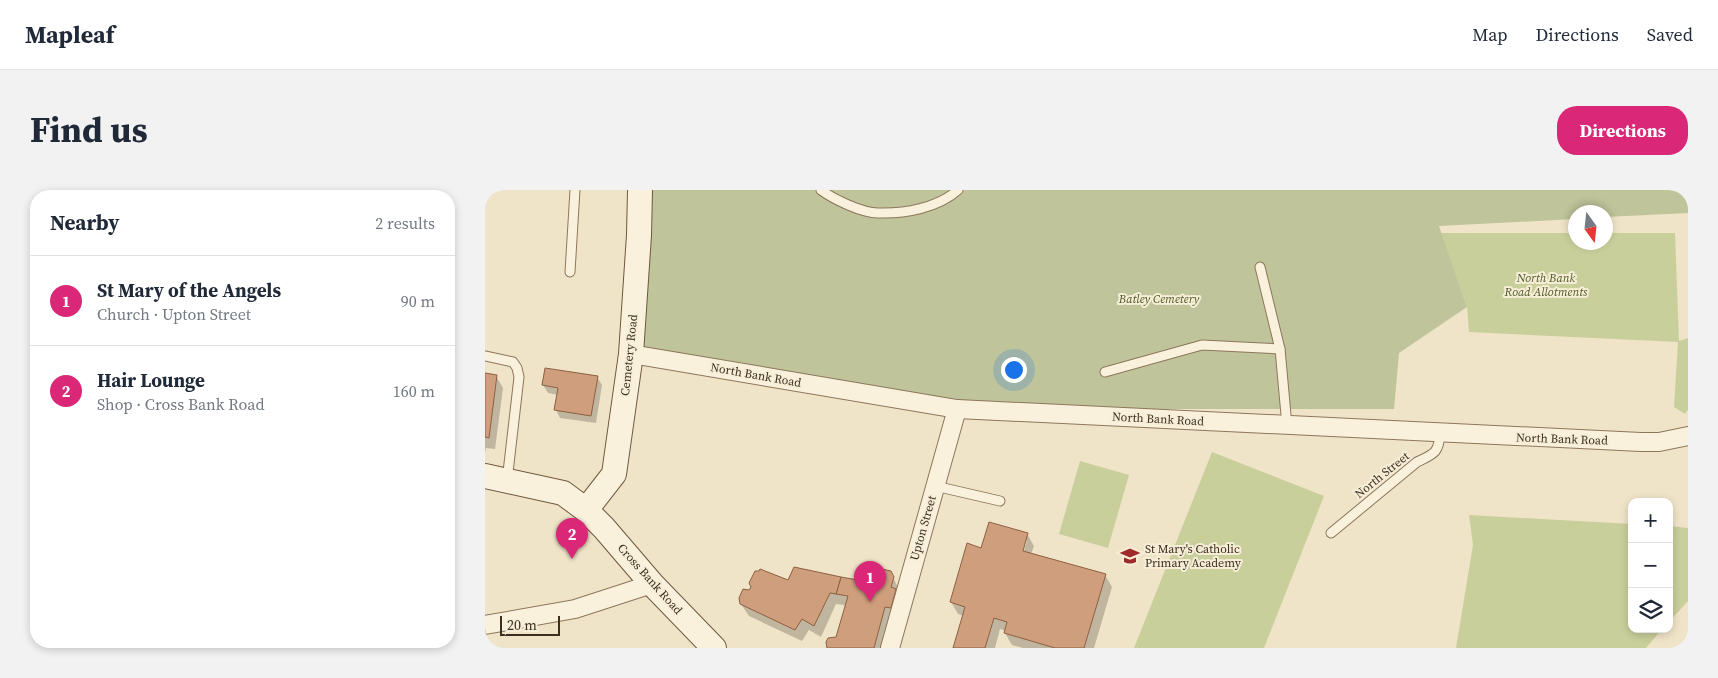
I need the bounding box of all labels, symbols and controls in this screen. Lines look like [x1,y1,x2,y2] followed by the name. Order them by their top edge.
[25,18,115,51] text: Mapleaf
[1472,22,1508,47] text: Map
[1536,22,1619,47] text: Directions
[1647,22,1693,47] text: Saved
[30,106,148,154] text: Find us
[1557,106,1688,155] button: Directions
[1568,205,1613,250] north arrow
[50,208,120,237] text: Nearby
[375,212,435,234] text: 2 results
[1504,270,1588,300] park label: North Bank Road Allotments
[97,277,281,303] text: St Mary of the Angels
[62,290,70,312] text: 1
[401,290,435,312] text: 90 m
[1118,291,1200,307] park label: Batley Cemetery
[97,303,251,325] text: Church · Upton Street
[617,313,641,397] street label: Cemetery Road
[1001,357,1027,383] your location
[709,359,803,391] street label: North Bank Road
[97,367,205,393] text: Hair Lounge
[62,380,70,402] text: 2
[393,380,435,402] text: 160 m
[97,393,265,415] text: Shop · Cross Bank Road
[1112,409,1204,429] street label: North Bank Road
[1516,429,1608,449] street label: North Bank Road
[1352,448,1413,502] street label: North Street
[906,494,940,562] street label: Upton Street
[1628,498,1673,633] map controls
[1628,498,1673,543] button: +
[556,518,588,559] pin: 2
[614,540,686,618] street label: Cross Bank Road
[1145,541,1242,571] place label: St Mary's Catholic Primary Academy
[1628,543,1673,588] button: −
[1119,545,1141,567] school or university icon: St Mary's Catholic Primary Academy
[854,561,886,602] pin: 1
[1628,588,1673,633] button: layers
[500,613,560,636] scale bar
[507,615,537,635] text: 20 m

